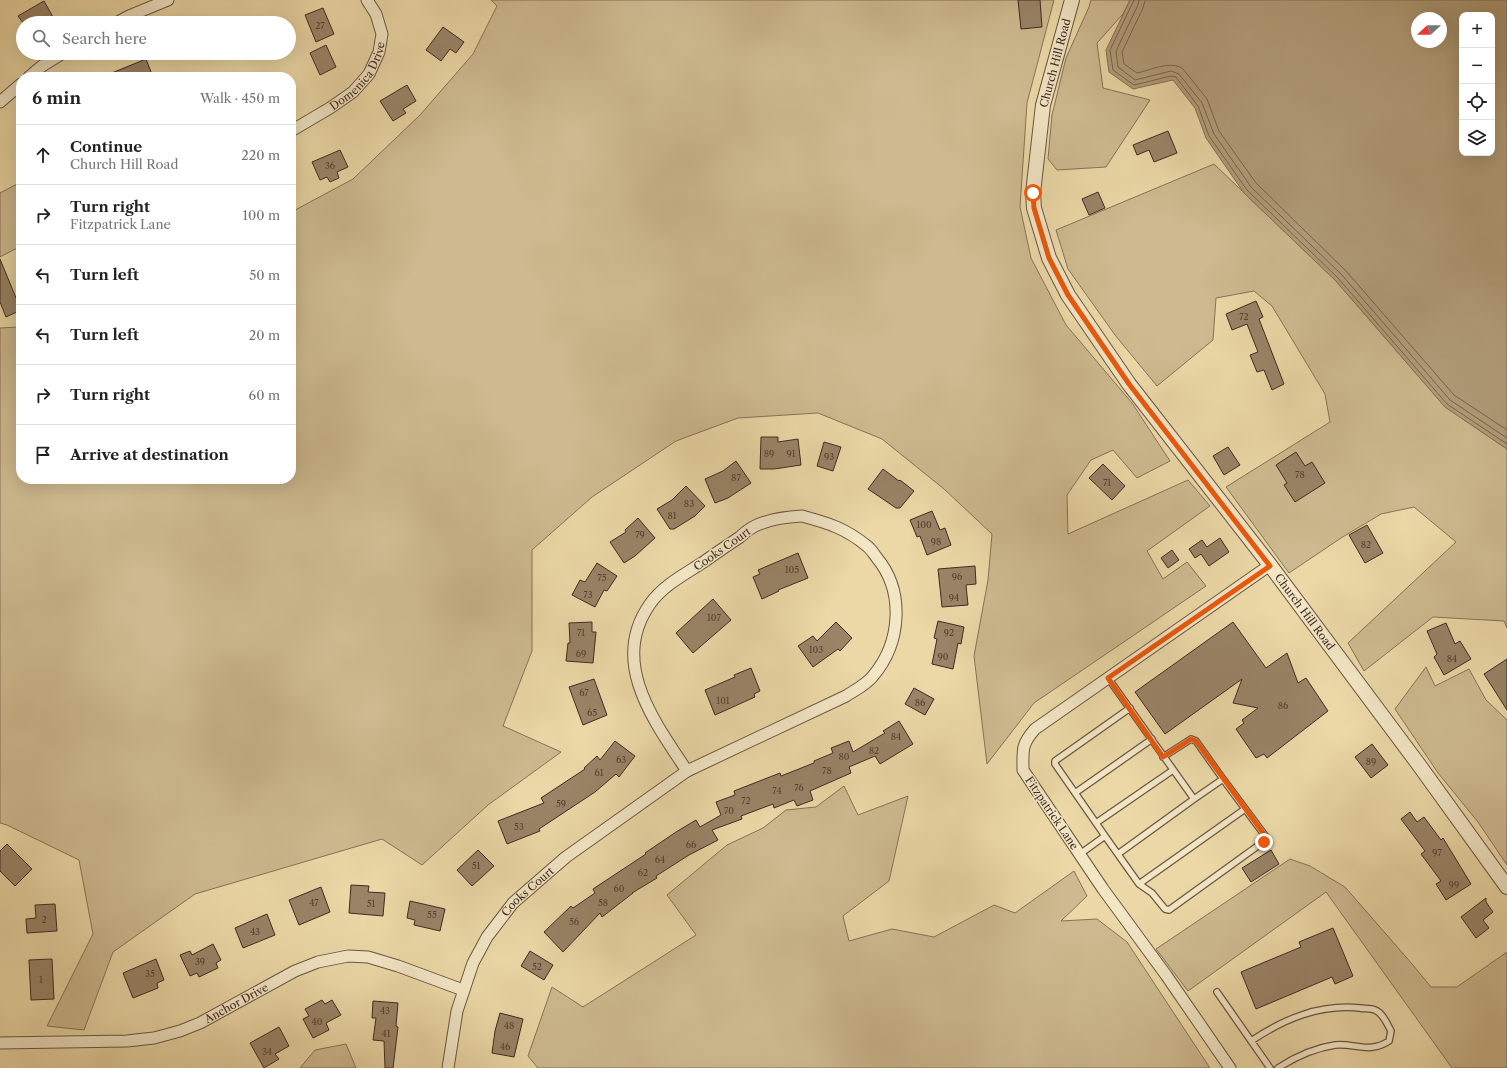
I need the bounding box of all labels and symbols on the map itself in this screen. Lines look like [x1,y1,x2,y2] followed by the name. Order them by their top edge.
[1411,12,1447,48] north arrow
[1036,17,1074,109] street label: Church Hill Road
[315,20,325,31] house number: 27
[327,41,388,113] street label: Domenica Drive
[325,160,335,171] house number: 36
[1024,184,1042,202] route start
[1239,311,1249,322] house number: 72
[764,448,774,459] house number: 89
[786,448,796,459] house number: 91
[824,451,834,462] house number: 93
[1295,469,1305,480] house number: 78
[731,472,741,483] house number: 87
[1103,477,1111,488] house number: 71
[684,498,694,509] house number: 83
[667,510,677,521] house number: 81
[916,519,932,530] house number: 100
[691,524,753,574] street label: Cooks Court
[635,529,645,540] house number: 79
[931,536,941,547] house number: 98
[1361,539,1371,550] house number: 82
[785,564,799,575] house number: 105
[952,571,962,582] house number: 96
[1272,571,1338,653] street label: Church Hill Road
[597,572,607,583] house number: 75
[583,589,593,600] house number: 73
[949,592,959,603] house number: 94
[707,612,722,623] house number: 107
[577,627,585,638] house number: 71
[944,627,954,638] house number: 92
[809,644,823,655] house number: 103
[576,648,586,659] house number: 69
[938,651,949,662] house number: 90
[1447,653,1457,664] house number: 84
[579,687,589,698] house number: 67
[716,695,730,706] house number: 101
[915,697,925,708] house number: 86
[1278,700,1288,711] house number: 86
[587,707,597,718] house number: 65
[891,731,901,742] house number: 84
[869,745,879,756] house number: 82
[838,751,850,762] house number: 80
[616,754,626,765] house number: 63
[1366,756,1376,767] house number: 89
[822,765,832,776] house number: 78
[594,767,604,778] house number: 61
[1022,774,1082,852] street label: Fitzpatrick Lane
[794,782,804,793] house number: 76
[772,785,782,796] house number: 74
[741,795,751,806] house number: 72
[556,798,566,809] house number: 59
[724,805,734,816] house number: 70
[514,821,524,832] house number: 53
[1255,833,1273,851] route end
[686,839,696,850] house number: 66
[1432,847,1442,858] house number: 97
[655,854,665,865] house number: 64
[472,860,481,871] house number: 51
[498,864,557,919] street label: Cooks Court
[638,867,648,878] house number: 62
[1449,879,1459,890] house number: 99
[614,883,625,894] house number: 60
[309,897,319,908] house number: 47
[598,897,608,908] house number: 58
[367,898,376,909] house number: 51
[427,909,437,920] house number: 55
[41,914,47,925] house number: 2
[569,916,579,927] house number: 56
[250,926,260,937] house number: 43
[195,956,205,967] house number: 39
[532,961,542,972] house number: 52
[145,968,155,979] house number: 35
[39,974,43,985] house number: 1
[201,980,271,1027] street label: Anchor Drive
[380,1005,390,1016] house number: 43
[312,1016,323,1027] house number: 40
[504,1020,514,1031] house number: 48
[382,1028,391,1039] house number: 41
[500,1041,510,1052] house number: 46
[262,1046,272,1057] house number: 34

